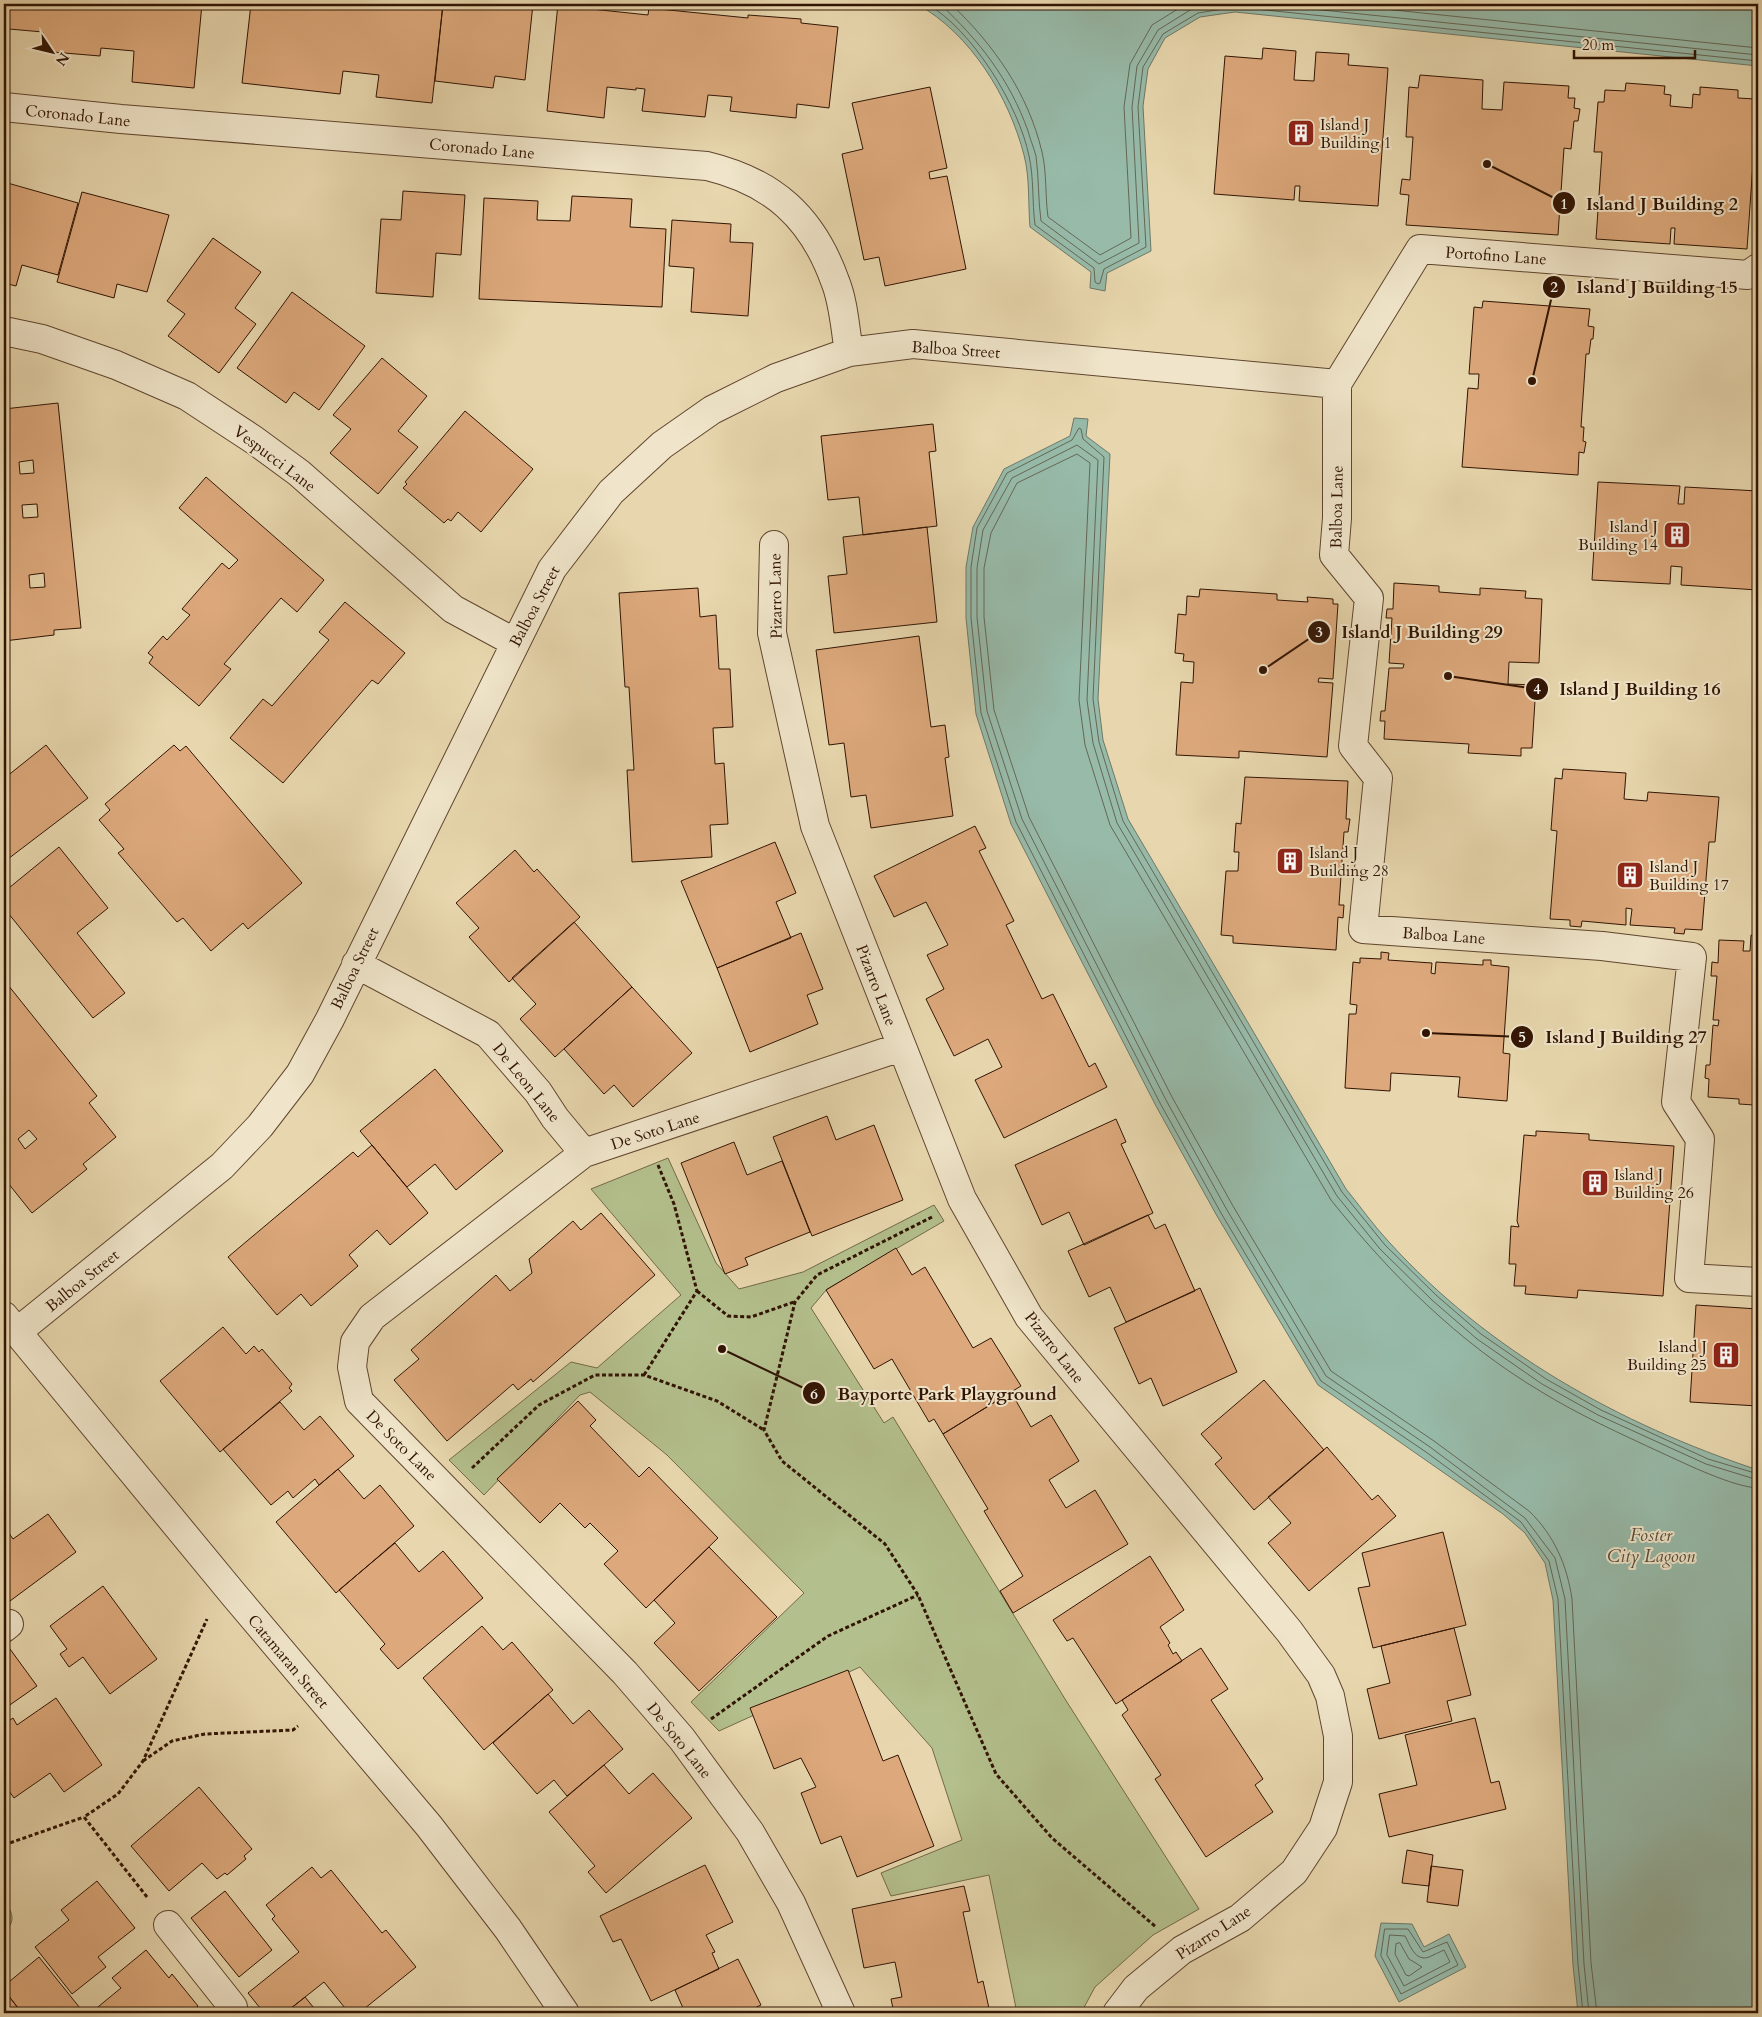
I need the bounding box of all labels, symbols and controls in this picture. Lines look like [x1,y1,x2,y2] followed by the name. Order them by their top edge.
[28,28,78,78] north arrow
[1574,28,1696,60] scale bar
[1582,35,1614,55] text: 20 m
[51,49,74,70] text: N
[24,100,132,132] street label: Coronado Lane
[1320,114,1392,154] place label: Island J Building 1
[1286,118,1316,148] building icon: Island J Building 1
[428,133,536,165] street label: Coronado Lane
[1551,187,1748,220] callout: Island J Building 2
[1586,192,1738,217] text: Island J Building 2
[1560,194,1568,214] text: 1
[1444,241,1547,271] street label: Portofino Lane
[1542,271,1748,304] callout: Island J Building 15
[1576,275,1738,300] text: Island J Building 15
[1550,277,1558,297] text: 2
[911,336,1001,364] street label: Balboa Street
[229,421,320,497] street label: Vespucci Lane
[1325,465,1349,549] street label: Balboa Lane
[1578,516,1658,556] place label: Island J Building 14
[1662,520,1692,550] building icon: Island J Building 14
[764,553,788,639] street label: Pizarro Lane
[504,562,565,651] street label: Balboa Street
[1306,615,1513,648] callout: Island J Building 29
[1341,620,1503,645] text: Island J Building 29
[1315,622,1323,642] text: 3
[1525,673,1731,706] callout: Island J Building 16
[1559,677,1721,702] text: Island J Building 16
[1533,679,1541,699] text: 4
[1309,842,1389,882] place label: Island J Building 28
[1275,846,1305,876] building icon: Island J Building 28
[1649,856,1729,896] place label: Island J Building 17
[1615,860,1645,890] building icon: Island J Building 17
[1402,922,1486,950] street label: Balboa Lane
[326,924,384,1013] street label: Balboa Street
[850,941,902,1029] street label: Pizarro Lane
[1510,1020,1716,1053] callout: Island J Building 27
[1545,1025,1707,1050] text: Island J Building 27
[1518,1027,1526,1047] text: 5
[487,1038,565,1127] street label: De Leon Lane
[608,1106,703,1156] street label: De Soto Lane
[1614,1164,1694,1204] place label: Island J Building 26
[1580,1168,1610,1198] building icon: Island J Building 26
[41,1244,124,1317] street label: Balboa Street
[1019,1307,1089,1388] street label: Pizarro Lane
[1627,1336,1707,1376] place label: Island J Building 25
[1711,1340,1741,1370] building icon: Island J Building 25
[802,1377,1066,1410] callout: Bayporte Park Playground
[837,1382,1057,1407] text: Bayporte Park Playground
[810,1384,818,1404] text: 6
[361,1405,442,1486] street label: De Soto Lane
[1607,1523,1695,1569] water label: Foster City Lagoon
[242,1610,334,1713] street label: Catamaran Street
[642,1698,717,1783] street label: De Soto Lane
[1172,1900,1255,1965] street label: Pizarro Lane

